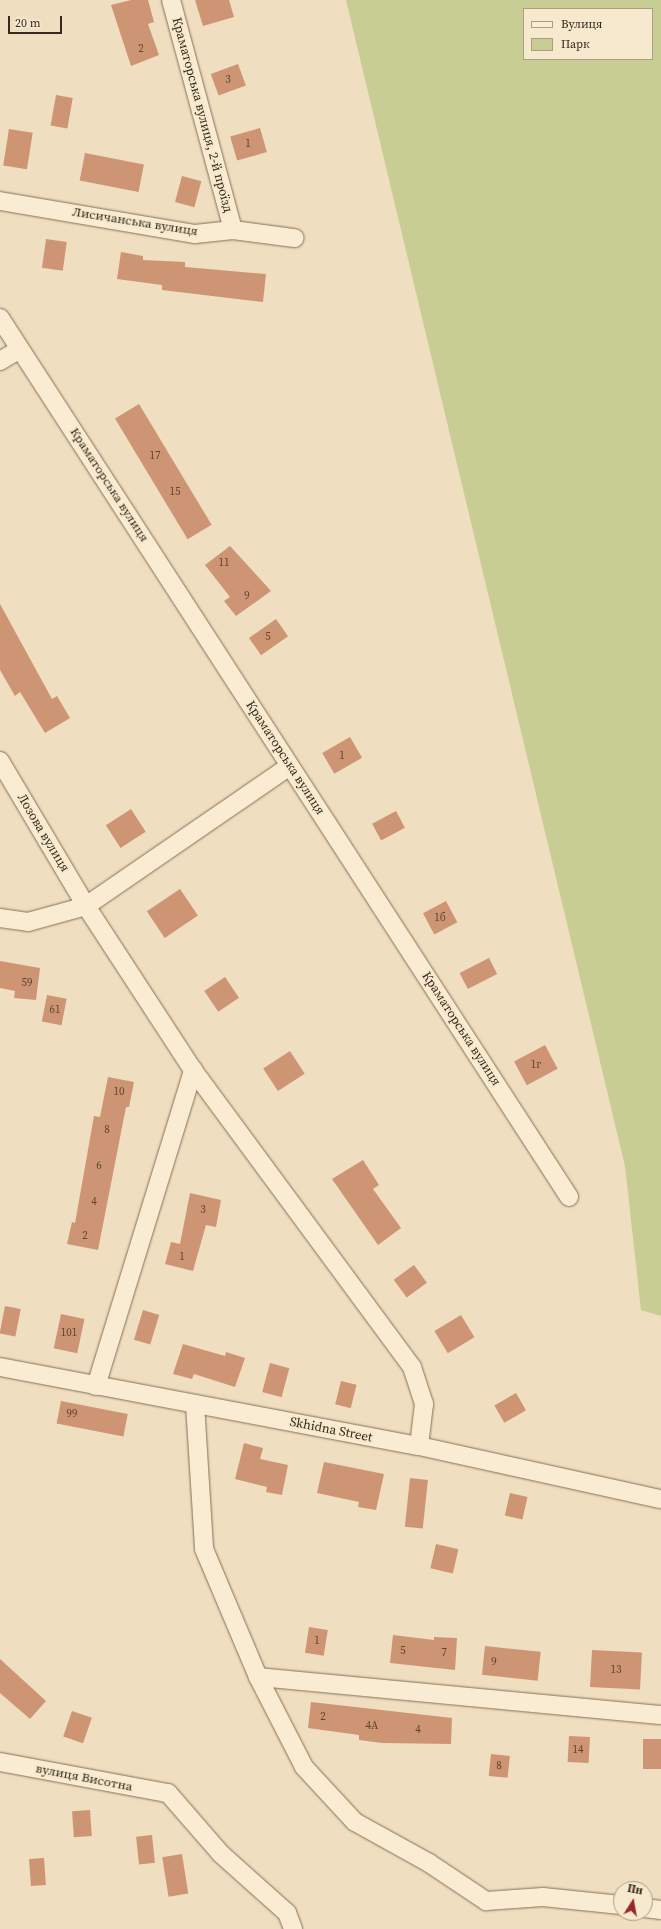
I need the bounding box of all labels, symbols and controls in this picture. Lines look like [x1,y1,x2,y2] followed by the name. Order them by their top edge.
[10,8,64,34] scale bar
[523,8,653,60] legend
[15,15,41,31] text: 20 m
[168,16,236,214] street label: Краматорська вулиця, 2-й проїзд
[561,16,602,32] text: Вулиця
[561,36,590,52] text: Парк
[138,42,144,56] house number: 2
[225,73,231,87] house number: 3
[245,137,251,151] house number: 1
[71,204,199,240] street label: Лисичанська вулиця
[66,425,152,545] street label: Краматорська вулиця
[150,449,160,463] house number: 17
[170,485,180,499] house number: 15
[219,556,229,570] house number: 11
[244,589,250,603] house number: 9
[265,630,271,644] house number: 5
[242,698,328,818] street label: Краматорська вулиця
[339,749,345,763] house number: 1
[14,791,72,875] street label: Лозова вулиця
[434,911,446,925] house number: 1б
[418,969,504,1089] street label: Краматорська вулиця
[22,976,32,990] house number: 59
[50,1003,60,1017] house number: 61
[531,1058,541,1072] house number: 1г
[114,1085,124,1099] house number: 10
[104,1123,110,1137] house number: 8
[96,1159,102,1173] house number: 6
[91,1195,97,1209] house number: 4
[200,1203,206,1217] house number: 3
[82,1229,88,1243] house number: 2
[179,1250,185,1264] house number: 1
[61,1326,77,1340] house number: 101
[67,1407,77,1421] house number: 99
[288,1414,374,1446] street label: Skhidna Street
[314,1634,320,1648] house number: 1
[400,1644,406,1658] house number: 5
[441,1646,447,1660] house number: 7
[491,1655,497,1669] house number: 9
[611,1663,621,1677] house number: 13
[320,1710,326,1724] house number: 2
[366,1719,378,1733] house number: 4А
[415,1723,421,1737] house number: 4
[573,1743,583,1757] house number: 14
[496,1759,502,1773] house number: 8
[34,1761,134,1795] street label: вулиця Висотна
[613,1881,653,1921] north arrow
[626,1881,644,1899] text: Пн

